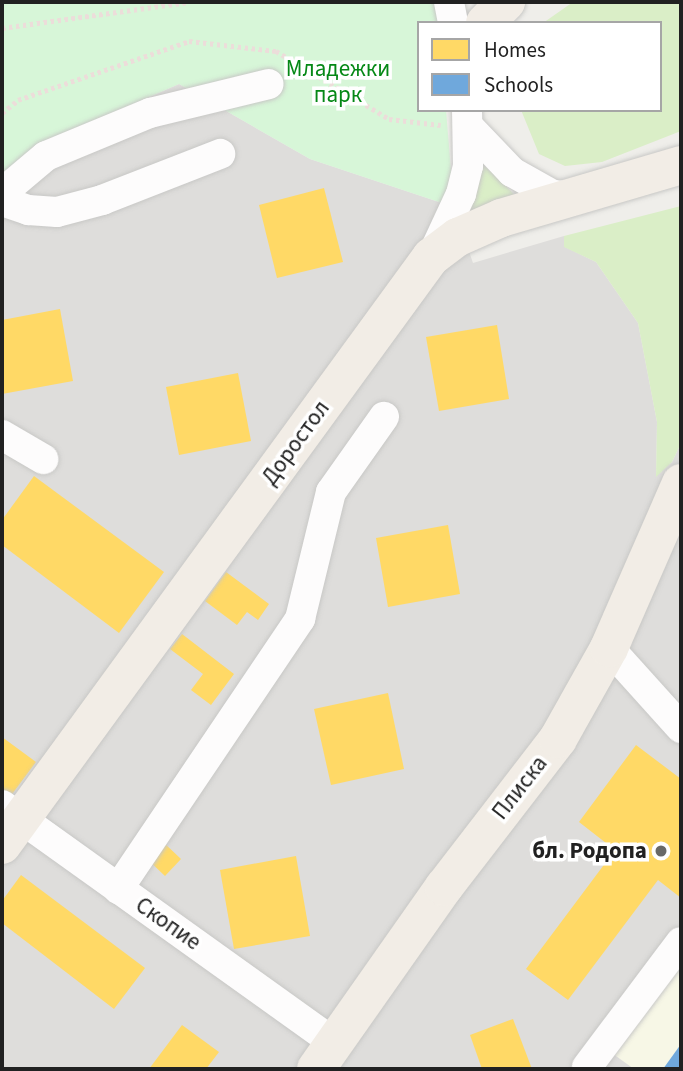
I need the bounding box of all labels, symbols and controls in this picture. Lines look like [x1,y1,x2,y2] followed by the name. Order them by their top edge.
[417,21,662,112] legend
[484,35,546,65] text: Homes
[286,55,390,109] park label: Младежки парк
[484,70,553,100] text: Schools
[256,395,336,491] street label: Доростол
[487,751,553,825] street label: Плиска
[532,837,647,865] place label: бл. Родопа
[653,843,669,859] marker: бл. Родопа
[130,892,206,956] street label: Скопие

